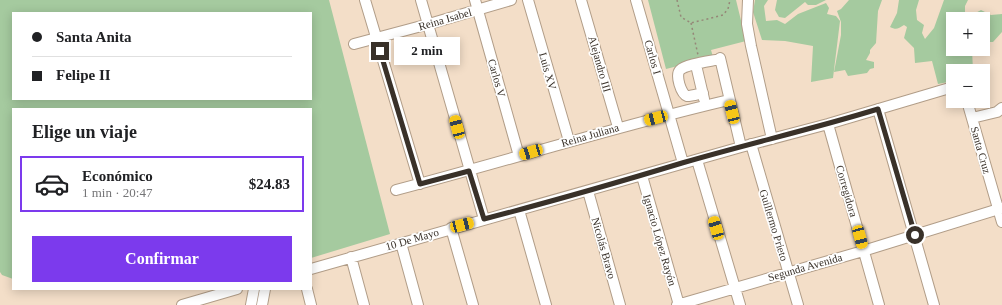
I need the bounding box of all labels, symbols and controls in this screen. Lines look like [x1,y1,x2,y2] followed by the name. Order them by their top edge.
[417,6,473,32] street label: Reina Isabel
[946,12,990,108] map controls
[946,12,990,56] button: +
[56,29,131,45] text: Santa Anita
[586,35,614,94] street label: Alejandro III
[394,37,460,65] callout: 2 min
[642,38,664,76] street label: Carlos I
[371,42,389,60] route end
[411,43,443,58] text: 2 min
[537,51,559,91] street label: Luis XV
[486,57,508,99] street label: Carlos V
[946,64,990,108] button: −
[56,67,111,83] text: Felipe II
[723,99,741,125] car
[643,109,669,127] car
[448,114,466,140] car
[560,121,620,149] street label: Reina Juliana
[32,122,137,142] text: Elige un viaje
[969,125,993,175] street label: Santa Cruz
[518,143,544,161] car
[834,164,860,218] street label: Corregidora
[34,166,70,202] icon: car
[82,168,153,184] text: Económico
[249,176,290,192] text: $24.83
[82,185,152,200] text: 1 min · 20:47
[757,188,791,263] street label: Guillermo Prieto
[641,193,679,288] street label: Ignacio López Rayón
[707,215,725,241] car
[449,216,475,234] car
[590,216,619,281] street label: Nicolás Bravo
[851,224,869,250] car
[384,226,441,252] street label: 10 De Mayo
[906,226,924,244] route start
[32,236,292,282] button: Confirmar
[767,251,844,283] street label: Segunda Avenida

